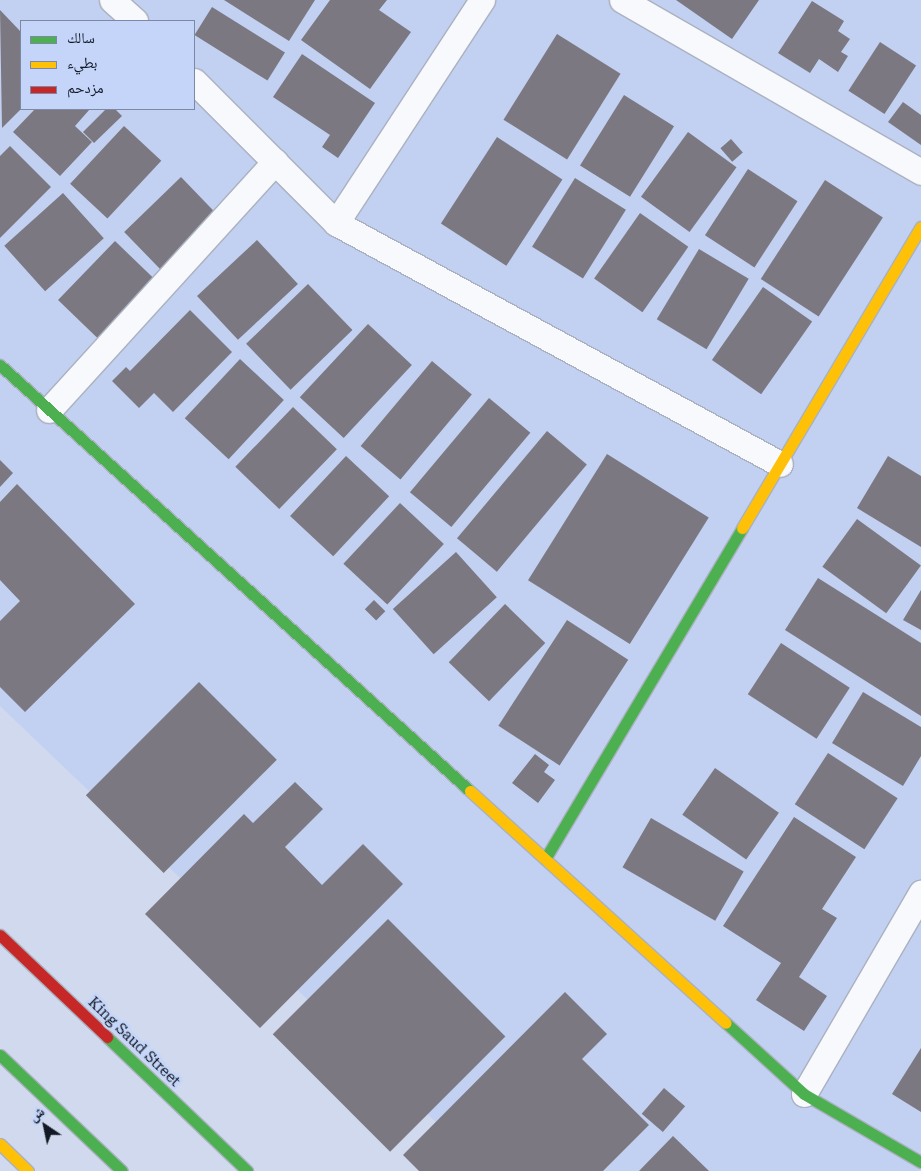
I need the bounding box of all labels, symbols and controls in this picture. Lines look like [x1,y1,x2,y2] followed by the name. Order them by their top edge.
[20,20,195,110] legend
[67,29,95,47] text: سالك
[67,54,97,72] text: بطيء
[67,79,104,97] text: مزدحم
[84,994,184,1090] street label: King Saud Street
[20,1101,70,1151] north arrow
[26,1103,47,1124] text: ش

